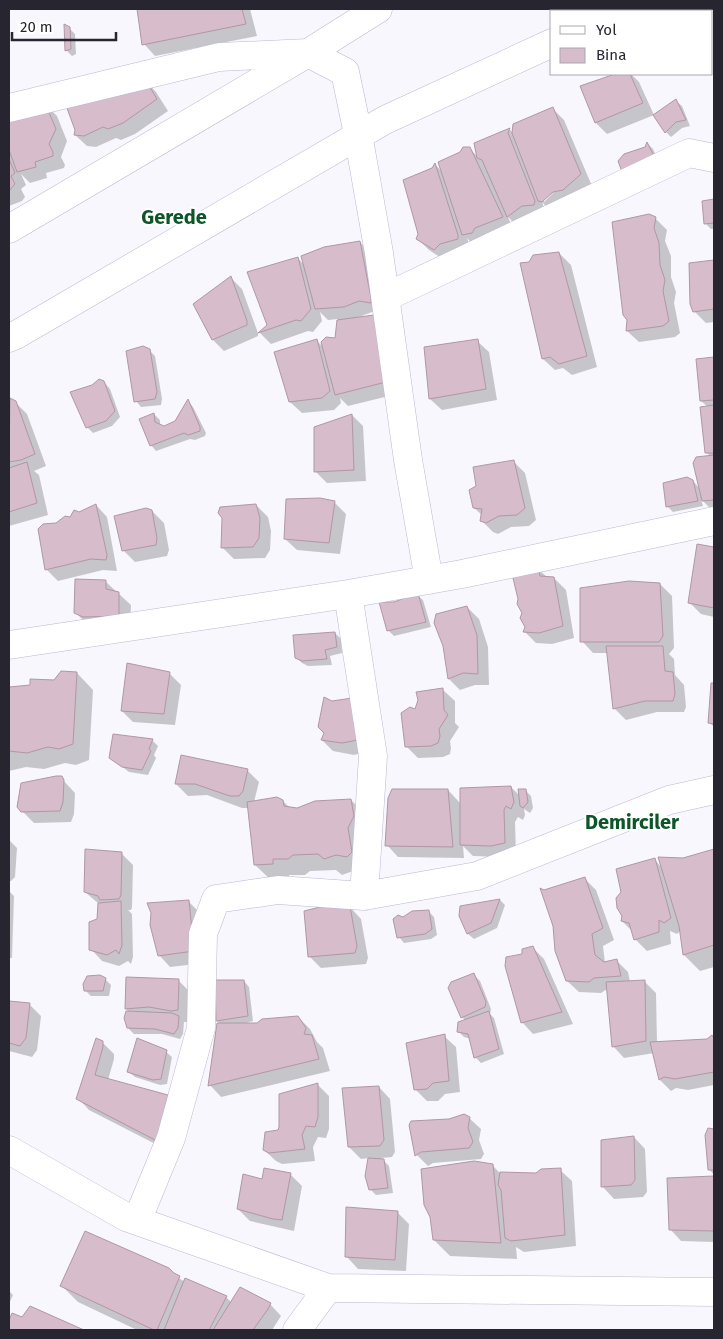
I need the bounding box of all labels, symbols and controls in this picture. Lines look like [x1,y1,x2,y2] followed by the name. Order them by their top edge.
[12,10,116,42] scale bar
[550,10,713,75] legend
[20,18,53,36] text: 20 m
[596,21,617,39] text: Yol
[596,46,626,64] text: Bina
[141,205,207,229] district label: Gerede
[585,810,680,834] district label: Demirciler

